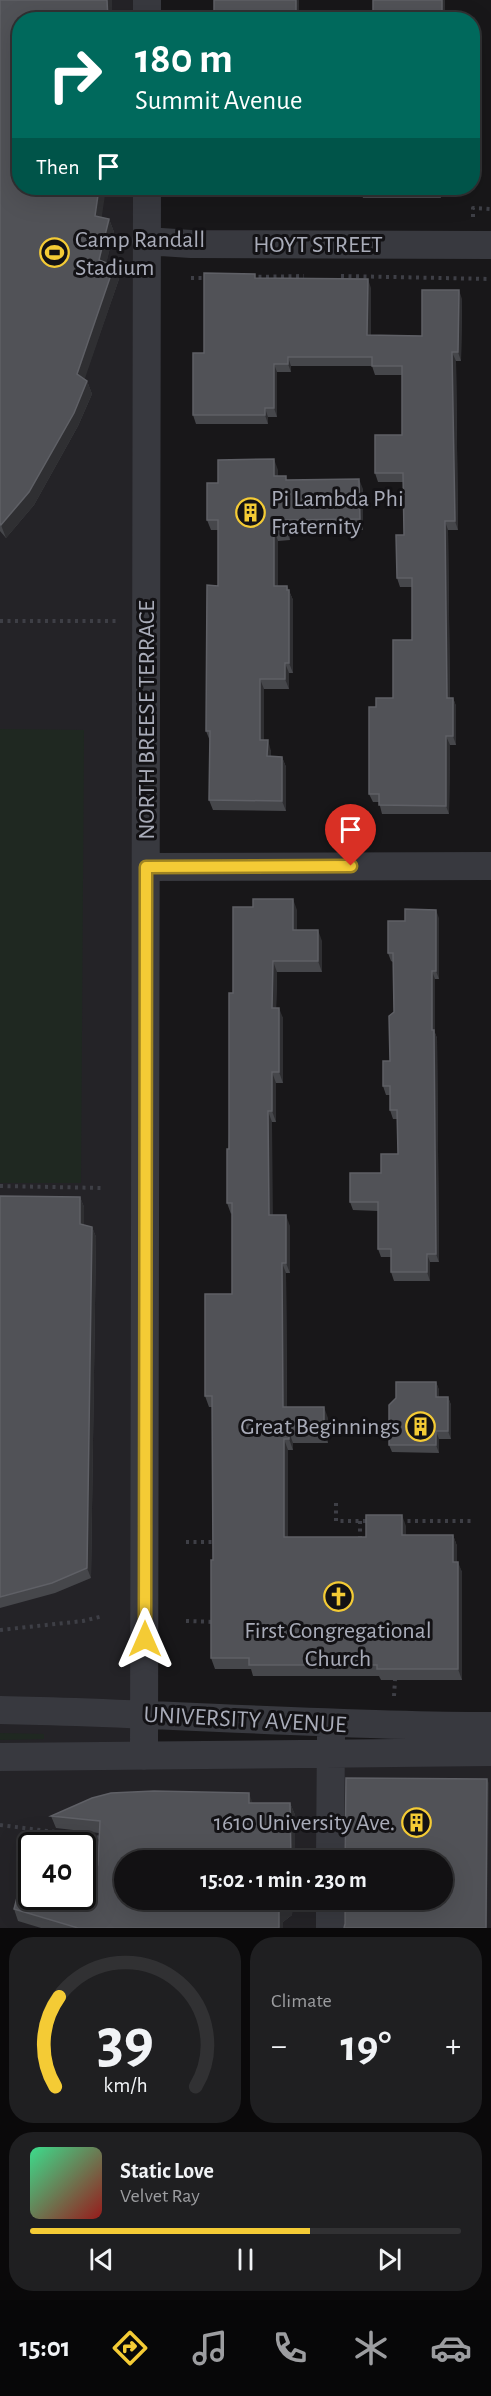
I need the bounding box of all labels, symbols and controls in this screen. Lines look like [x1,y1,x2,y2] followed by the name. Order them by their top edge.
[36,36,114,114] icon: right
[135,38,233,80] text: 180 m
[135,87,302,114] text: Summit Avenue
[92,150,125,183] icon: arrive
[36,156,80,178] text: Then
[75,228,205,280] place label: Camp Randall Stadium
[253,233,383,257] street label: HOYT STREET
[38,237,70,269] sports icon: Camp Randall Stadium
[271,487,404,539] place label: Pi Lambda Phi Fraternity
[234,496,266,528] building icon: Pi Lambda Phi Fraternity
[135,600,159,840] street label: NORTH BREESE TERRACE
[325,804,376,866] pin
[334,813,367,846] icon: arrive
[405,1410,437,1442] building icon: Great Beginnings
[240,1415,400,1439] place label: Great Beginnings
[322,1581,354,1613] church icon: First Congregational Church
[113,1607,177,1671] position arrow
[244,1619,432,1671] place label: First Congregational Church
[143,1703,347,1737] street label: UNIVERSITY AVENUE
[400,1806,432,1838] building icon: 1610 University Ave.
[214,1811,395,1835] place label: 1610 University Ave.
[18,1832,96,1910] speed limit sign: 40
[200,1869,367,1891] text: 15:02 · 1 min · 230 m
[271,1991,332,2011] text: Climate
[96,2011,154,2073] text: 39
[340,2024,392,2069] text: 19°
[271,2030,287,2063] text: −
[445,2030,461,2063] text: +
[103,2075,147,2096] text: km/h
[120,2160,214,2182] text: Static Love
[120,2186,200,2206] text: Velvet Ray
[85,2243,118,2276] icon: previous
[229,2243,262,2276] icon: pause
[373,2243,406,2276] icon: next
[109,2327,151,2369] icon: directions
[189,2327,231,2369] icon: music
[269,2327,311,2369] icon: phone
[350,2327,392,2369] icon: climate
[430,2327,472,2369] icon: car
[19,2334,70,2361] text: 15:01

